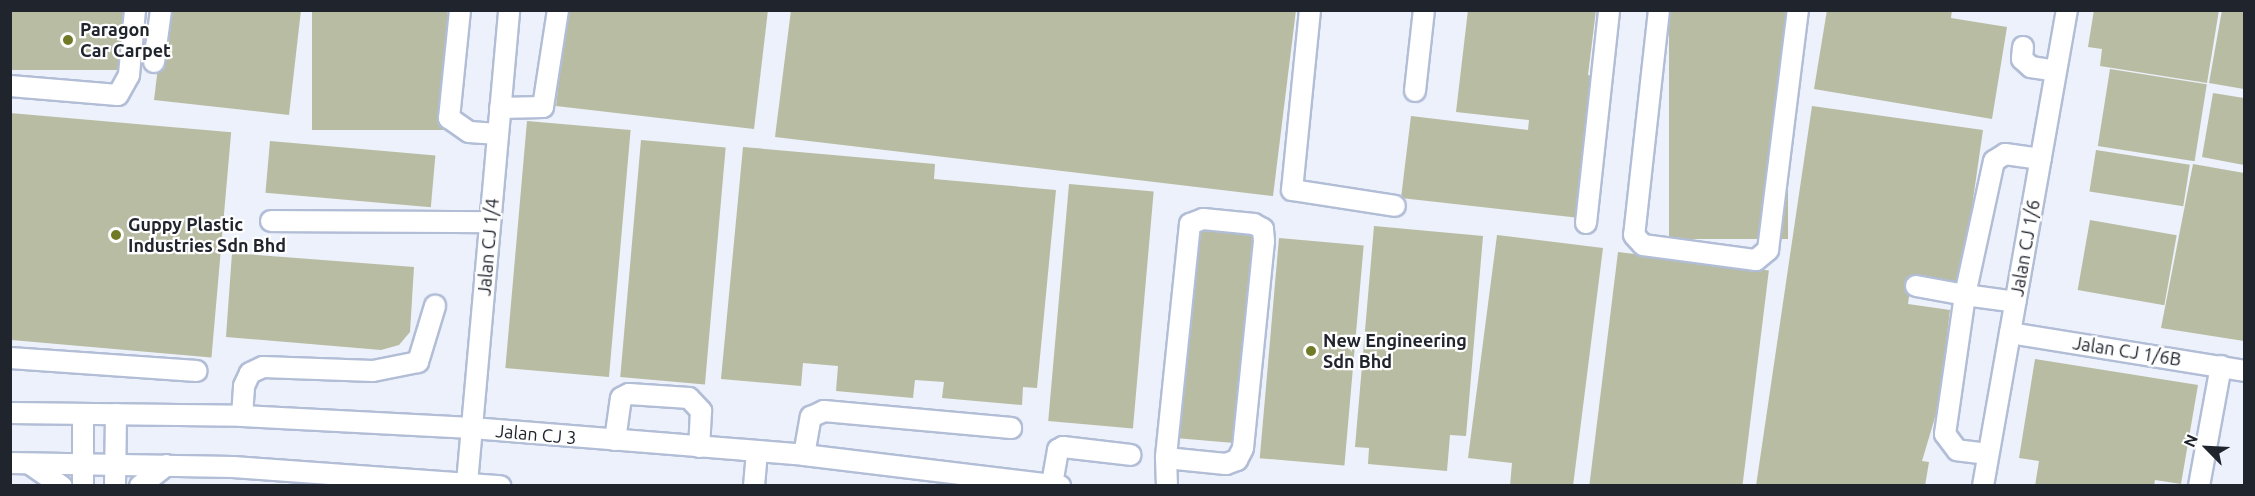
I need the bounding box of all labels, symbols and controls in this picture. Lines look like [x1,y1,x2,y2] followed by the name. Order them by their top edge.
[80,19,171,62] place label: Paragon Car Carpet
[61,33,75,47] marker: Paragon Car Carpet
[473,197,503,297] street label: Jalan CJ 1/4
[2006,198,2044,298] street label: Jalan CJ 1/6
[128,214,286,256] place label: Guppy Plastic Industries Sdn Bhd
[109,228,123,242] marker: Guppy Plastic Industries Sdn Bhd
[1323,330,1467,372] place label: New Engineering Sdn Bhd
[2071,332,2183,370] street label: Jalan CJ 1/6B
[1304,344,1318,358] marker: New Engineering Sdn Bhd
[2177,418,2237,478] north arrow
[495,420,577,448] street label: Jalan CJ 3
[2180,432,2201,450] text: N

